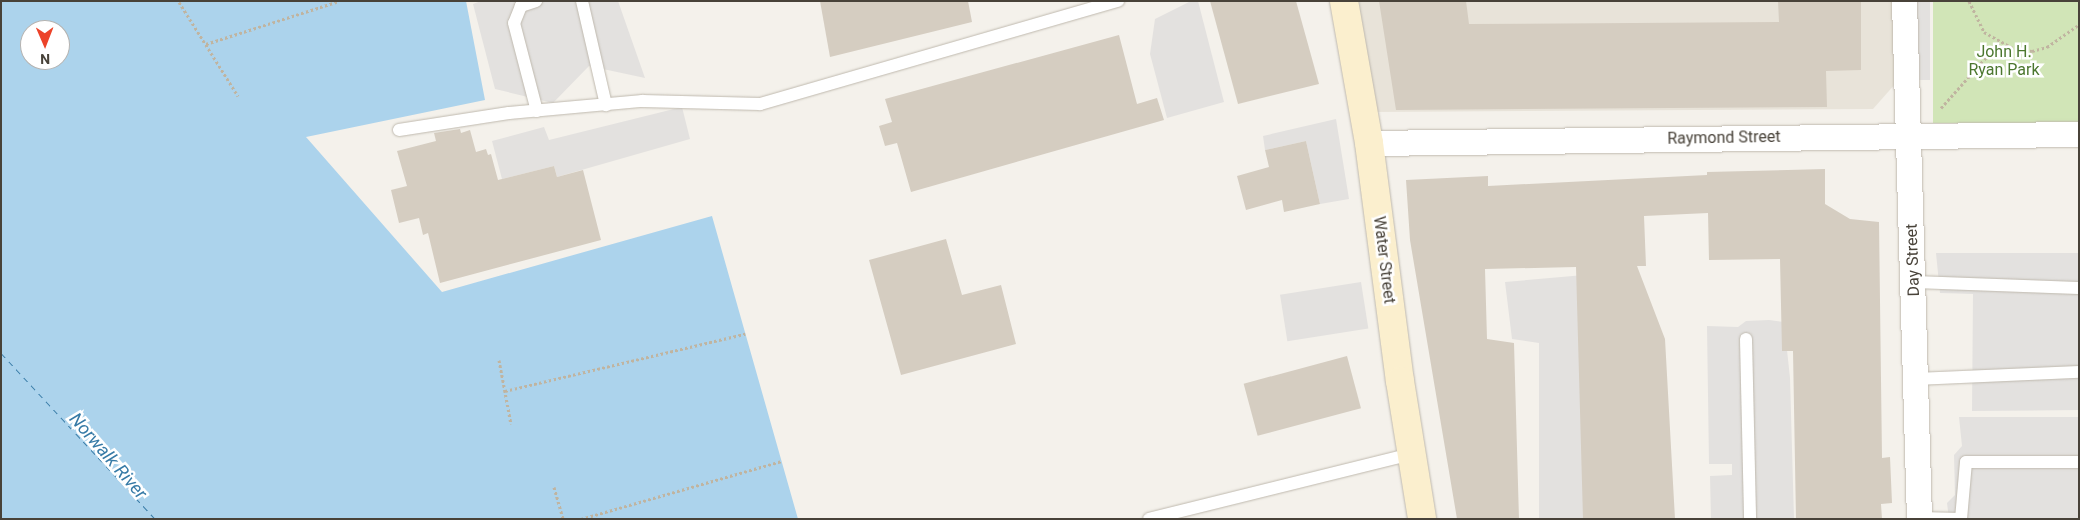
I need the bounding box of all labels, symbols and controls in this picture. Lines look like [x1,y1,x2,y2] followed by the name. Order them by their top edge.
[20,20,70,70] north arrow
[1968,42,2040,80] park label: John H. Ryan Park
[40,51,50,67] text: N
[1667,127,1781,149] street label: Raymond Street
[1369,215,1399,305] street label: Water Street
[1902,223,1924,297] street label: Day Street
[65,408,151,504] water label: Norwalk River

